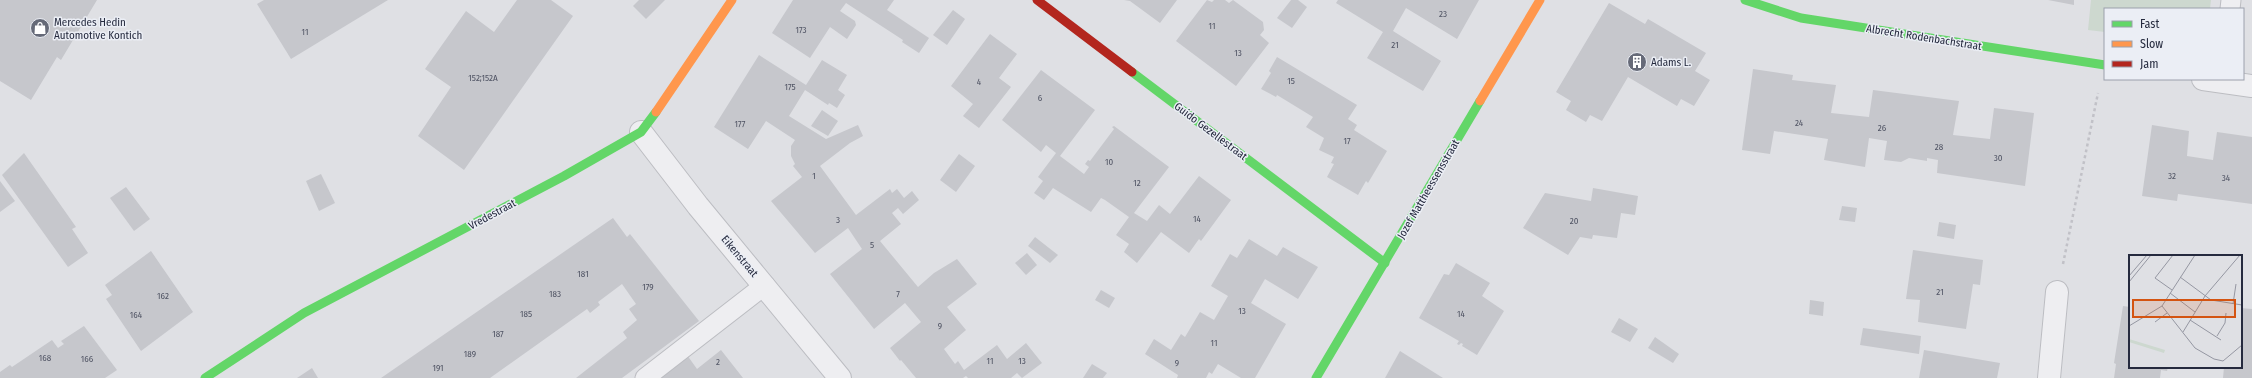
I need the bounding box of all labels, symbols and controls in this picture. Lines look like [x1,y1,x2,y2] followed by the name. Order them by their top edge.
[2104,8,2244,80] legend
[1439,9,1447,19] house number: 23
[54,16,142,42] place label: Mercedes Hedin Automotive Kontich
[29,17,51,39] shop icon: Mercedes Hedin Automotive Kontich
[2140,17,2159,31] text: Fast
[1209,21,1215,31] house number: 11
[1865,22,1983,53] street label: Albrecht Rodenbachstraat
[795,25,807,35] house number: 173
[302,27,308,37] house number: 11
[2140,37,2163,51] text: Slow
[1391,40,1399,50] house number: 21
[1234,48,1242,58] house number: 13
[1626,51,1648,73] building icon: Adams L.
[1651,56,1691,69] place label: Adams L.
[2140,57,2158,71] text: Jam
[468,73,498,83] house number: 152;152A
[1287,76,1295,86] house number: 15
[977,77,982,87] house number: 4
[784,82,796,92] house number: 175
[1038,93,1043,103] house number: 6
[1172,100,1250,163] street label: Guido Gezellestraat
[1795,118,1804,128] house number: 24
[735,119,746,129] house number: 177
[1878,123,1887,133] house number: 26
[1343,136,1351,146] house number: 17
[1395,137,1462,241] street label: Jozef Mattheessensstraat
[1935,142,1944,152] house number: 28
[1994,153,2003,163] house number: 30
[1105,157,1113,167] house number: 10
[812,171,816,181] house number: 1
[2168,171,2176,181] house number: 32
[2222,173,2231,183] house number: 34
[1133,178,1141,188] house number: 12
[466,196,519,232] street label: Vredestraat
[1193,214,1202,224] house number: 14
[836,215,840,225] house number: 3
[1570,216,1579,226] house number: 20
[718,233,761,280] street label: Eikenstraat
[870,240,874,250] house number: 5
[2129,255,2242,368] inset map
[577,269,589,279] house number: 181
[642,282,654,292] house number: 179
[1936,287,1944,297] house number: 21
[549,289,561,299] house number: 183
[896,289,900,299] house number: 7
[157,291,169,301] house number: 162
[1238,306,1246,316] house number: 13
[520,309,532,319] house number: 185
[1457,309,1466,319] house number: 14
[130,310,143,320] house number: 164
[938,321,942,331] house number: 9
[492,329,504,339] house number: 187
[1211,338,1217,348] house number: 11
[464,349,476,359] house number: 189
[39,353,52,363] house number: 168
[81,354,94,364] house number: 166
[987,356,993,366] house number: 11
[1018,356,1026,366] house number: 13
[716,357,720,367] house number: 2
[1175,358,1179,368] house number: 9
[432,363,444,373] house number: 191

